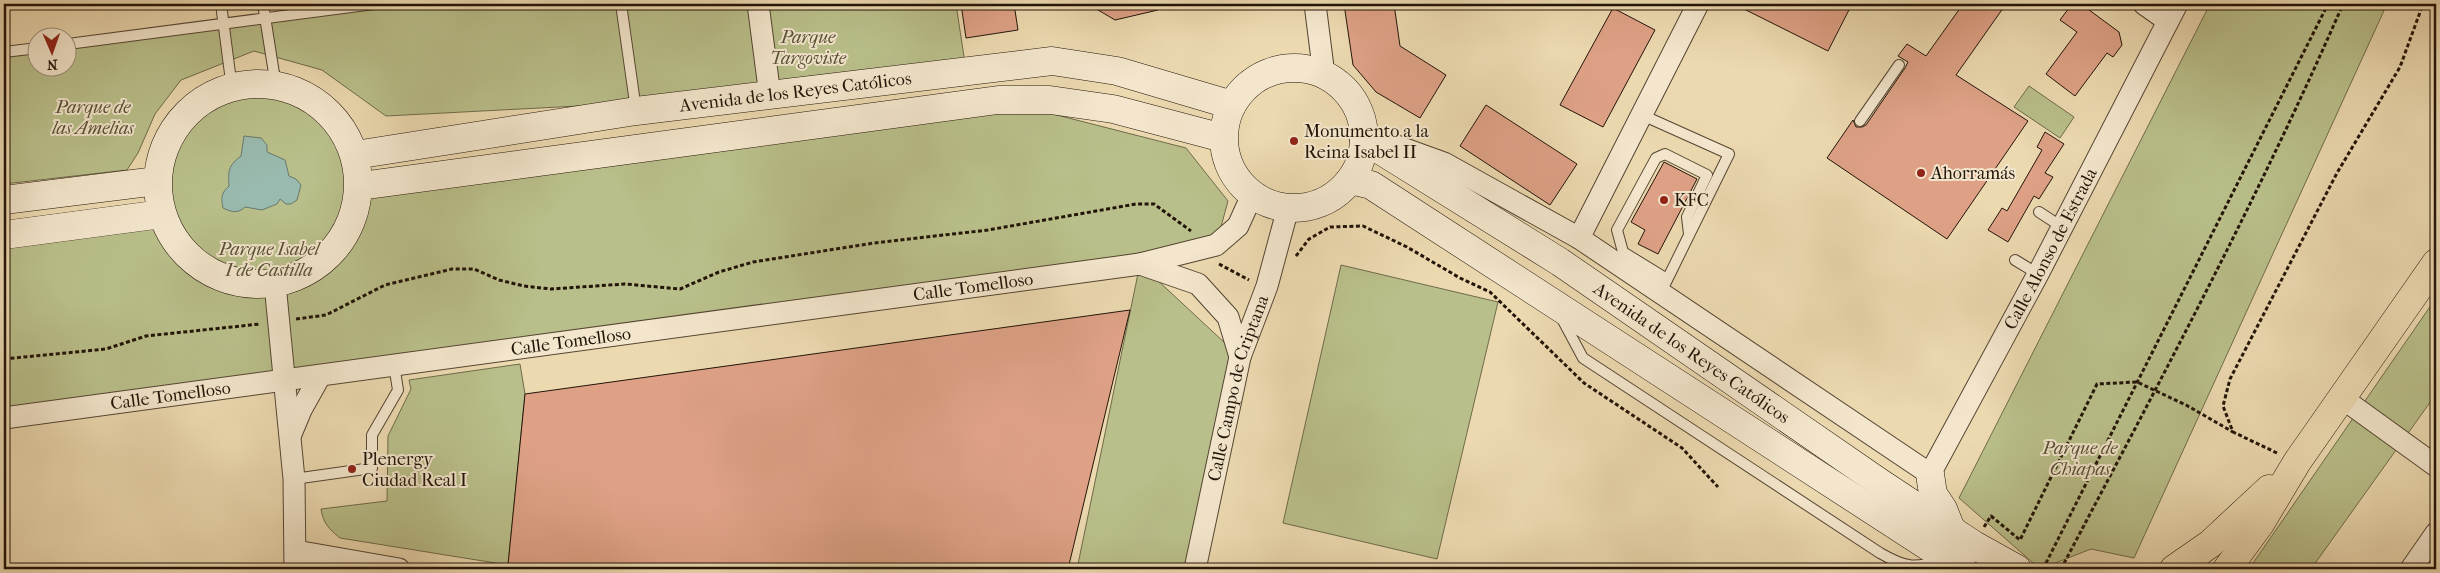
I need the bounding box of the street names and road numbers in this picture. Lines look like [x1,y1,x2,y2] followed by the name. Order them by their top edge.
[677,67,913,116] street label: Avenida de los Reyes Católicos
[2000,164,2102,333] street label: Calle Alonso de Estrada
[912,268,1035,305] street label: Calle Tomelloso
[1589,277,1794,428] street label: Avenida de los Reyes Católicos
[1203,292,1273,483] street label: Calle Campo de Criptana
[509,323,632,360] street label: Calle Tomelloso
[109,377,232,414] street label: Calle Tomelloso

